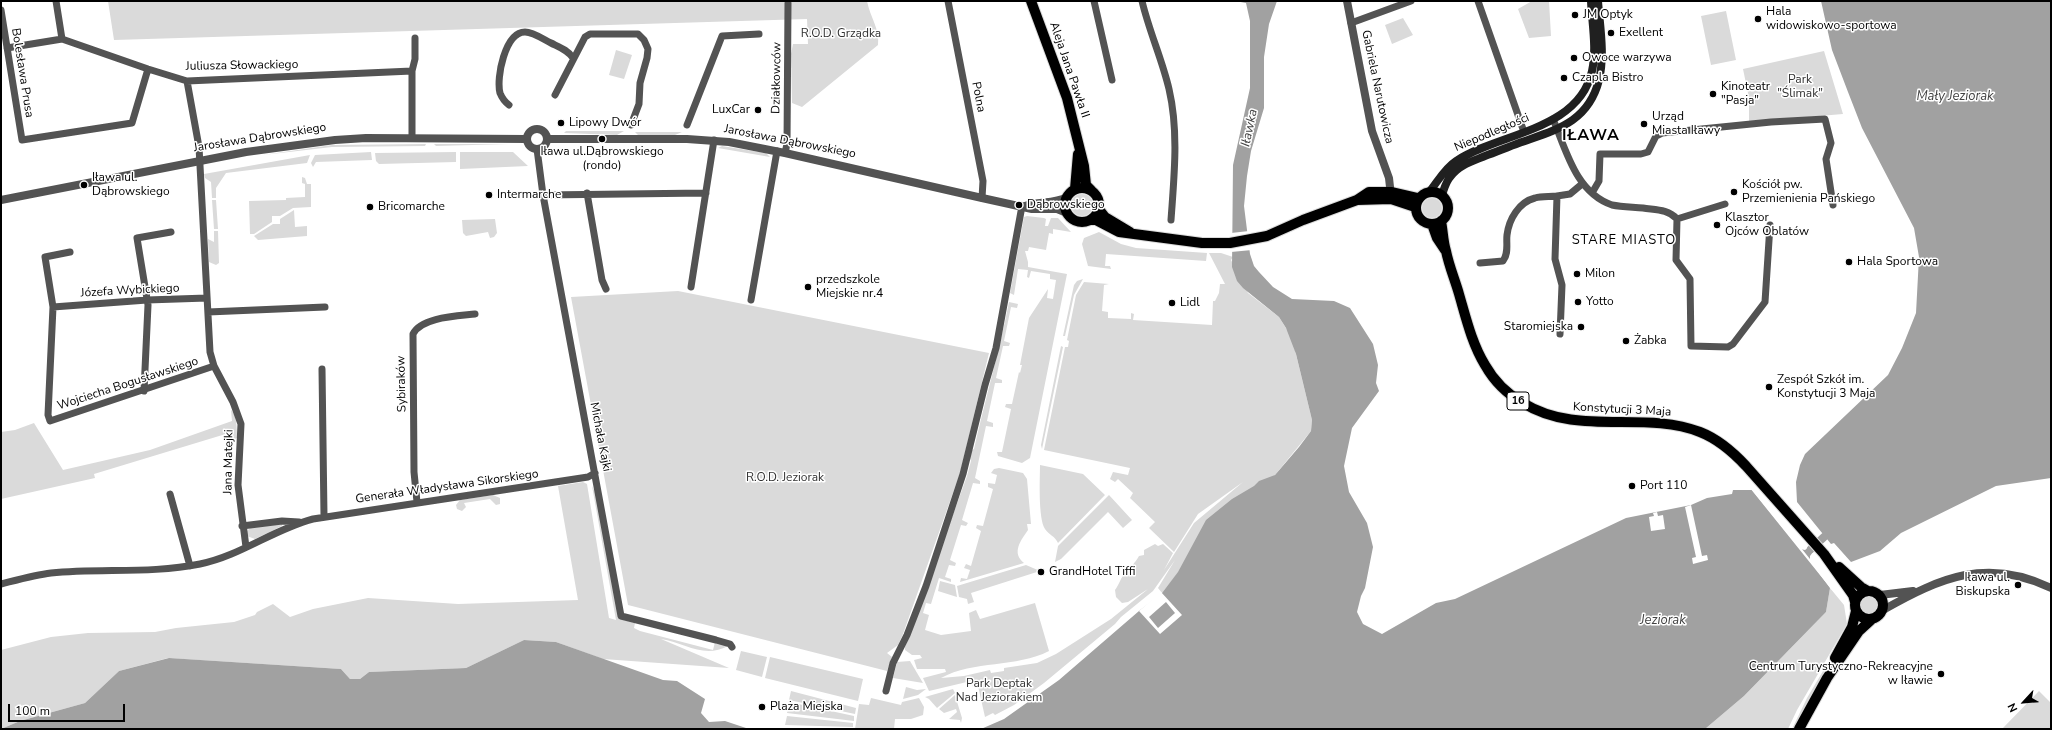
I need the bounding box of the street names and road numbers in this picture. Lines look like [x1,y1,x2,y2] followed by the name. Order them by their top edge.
[1046,20,1092,120] street label: Aleja Jana Pawła II
[8,27,36,119] street label: Bolesława Prusa
[1358,29,1396,145] street label: Gabriela Narutowicza
[769,42,785,114] street label: Działkowców
[186,58,298,74] street label: Juliusza Słowackiego
[968,81,988,113] street label: Polna
[1452,111,1532,155] street label: Niepodległości
[193,120,327,156] street label: Jarosława Dąbrowskiego
[723,122,857,162] street label: Jarosława Dąbrowskiego
[80,281,180,301] street label: Józefa Wybickiego
[56,354,200,414] street label: Wojciecha Bogusławskiego
[394,356,410,412] street label: Sybiraków
[1507,392,1529,410] road number: 16
[1572,400,1672,420] street label: Konstytucji 3 Maja
[586,401,614,473] street label: Michała Kajki
[221,429,237,495] street label: Jana Matejki
[355,467,539,507] street label: Generała Władysława Sikorskiego

